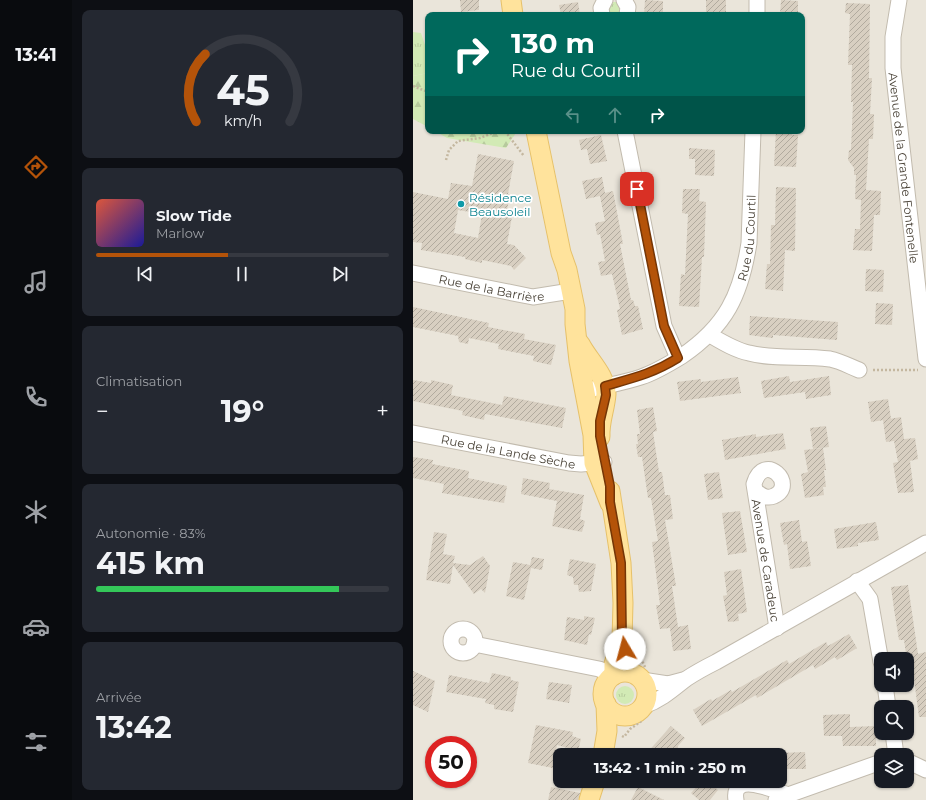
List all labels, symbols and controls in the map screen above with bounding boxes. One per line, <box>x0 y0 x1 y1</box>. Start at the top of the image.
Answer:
text: 130 m <box>511 26 595 60</box>
icon: right <box>445 28 497 80</box>
text: 13:41 <box>15 44 57 66</box>
text: Rue du Courtil <box>511 60 641 82</box>
text: 45 <box>216 65 269 115</box>
street label: Avenue de la Grande Fontenelle <box>886 72 923 264</box>
icon: left <box>562 104 584 126</box>
icon: ahead <box>604 104 626 126</box>
icon: right <box>646 104 668 126</box>
text: km/h <box>223 112 262 130</box>
icon: directions <box>22 153 50 181</box>
pin <box>620 172 654 206</box>
icon: arrive <box>626 178 648 200</box>
place label: Résidence Beausoleil <box>469 190 531 219</box>
street label: Rue du Courtil <box>734 194 758 283</box>
marker: Résidence Beausoleil <box>456 199 466 209</box>
text: Slow Tide <box>156 206 232 225</box>
text: Marlow <box>156 225 204 241</box>
icon: previous <box>134 263 156 285</box>
icon: pause <box>231 263 253 285</box>
icon: next <box>329 263 351 285</box>
icon: music <box>22 268 50 296</box>
street label: Rue de la Barrière <box>437 271 545 305</box>
text: Climatisation <box>96 373 182 389</box>
icon: phone <box>22 383 50 411</box>
text: 19° <box>221 393 264 430</box>
text: − <box>96 398 109 425</box>
text: + <box>376 398 389 425</box>
street label: Rue de la Lande Sèche <box>440 431 576 471</box>
icon: climate <box>22 498 50 526</box>
street label: Avenue de Caradeuc <box>749 498 783 623</box>
text: Autonomie · 83% <box>96 525 206 541</box>
text: 415 km <box>96 545 205 582</box>
icon: car <box>22 613 50 641</box>
position arrow <box>604 628 646 670</box>
map controls <box>874 652 914 788</box>
button: sound <box>874 652 914 692</box>
text: Arrivée <box>96 689 142 705</box>
button: search <box>874 700 914 740</box>
text: 13:42 <box>96 709 172 746</box>
icon: filters <box>22 728 50 756</box>
speed limit sign: 50 <box>425 736 477 788</box>
button: layers <box>874 748 914 788</box>
text: 13:42 · 1 min · 250 m <box>594 758 746 777</box>

